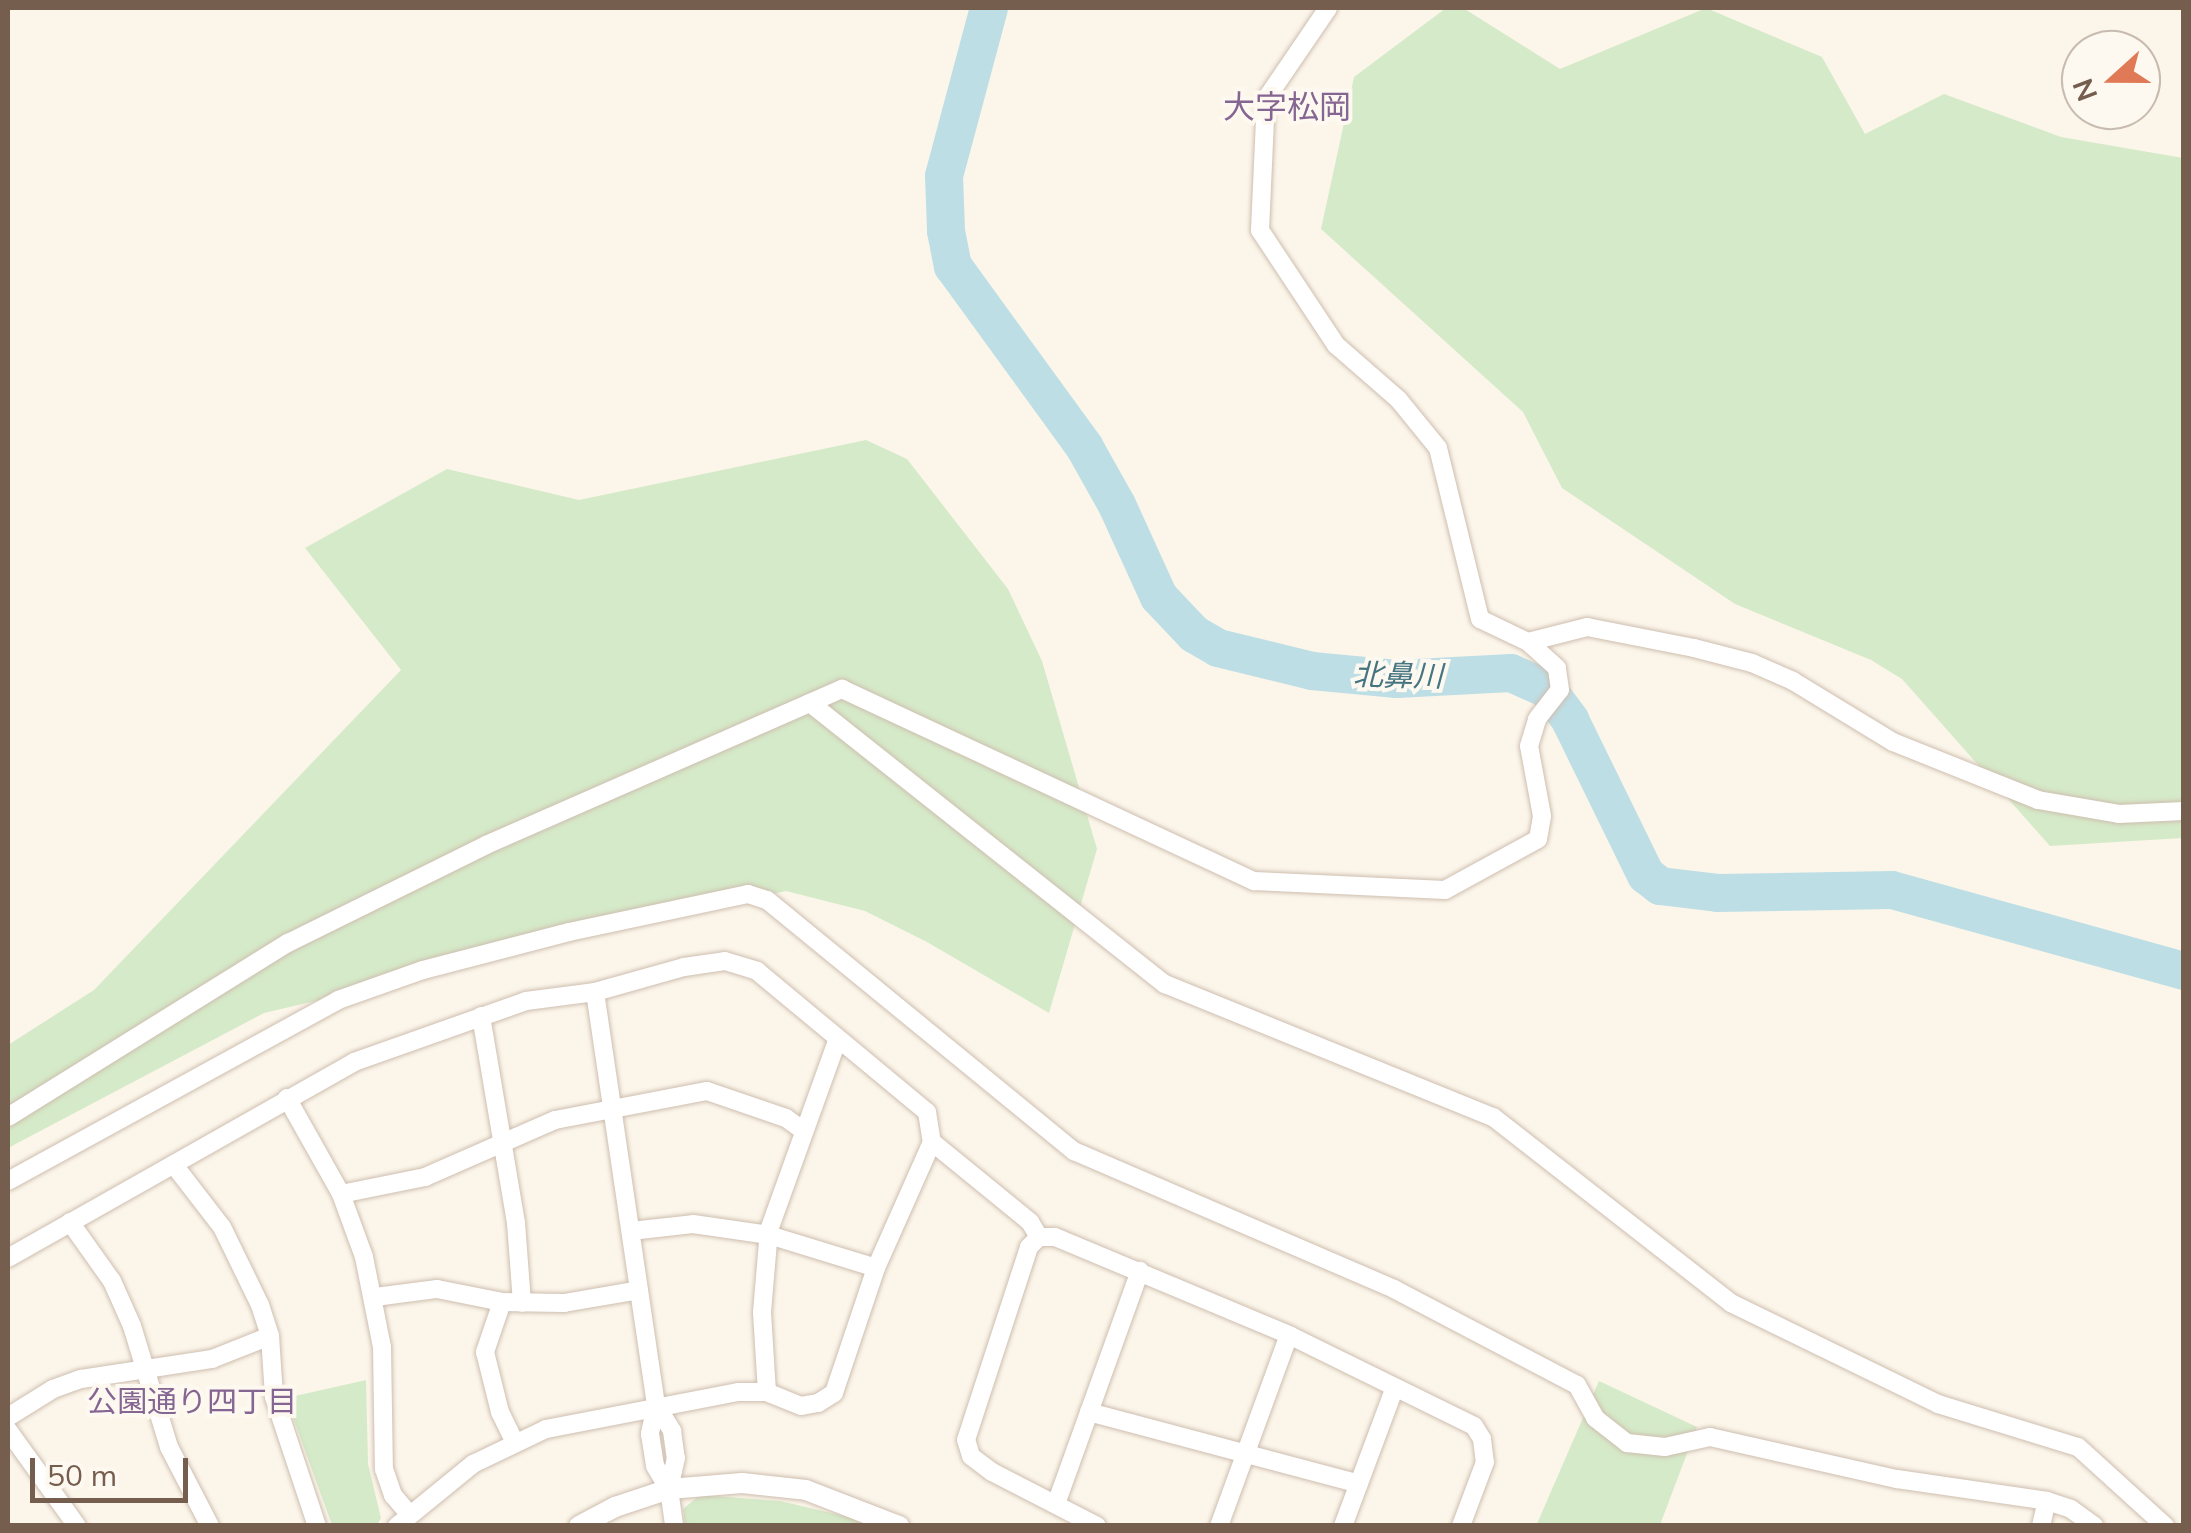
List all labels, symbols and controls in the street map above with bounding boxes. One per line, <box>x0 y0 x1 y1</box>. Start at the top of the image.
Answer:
north arrow <box>2061 30 2161 130</box>
text: N <box>2064 74 2105 106</box>
district label: 大字松岡 <box>1223 87 1351 125</box>
water label: 北鼻川 <box>1353 656 1443 694</box>
district label: 公園通り四丁目 <box>87 1383 297 1419</box>
scale bar <box>35 1438 192 1500</box>
text: 50 m <box>47 1456 117 1494</box>

